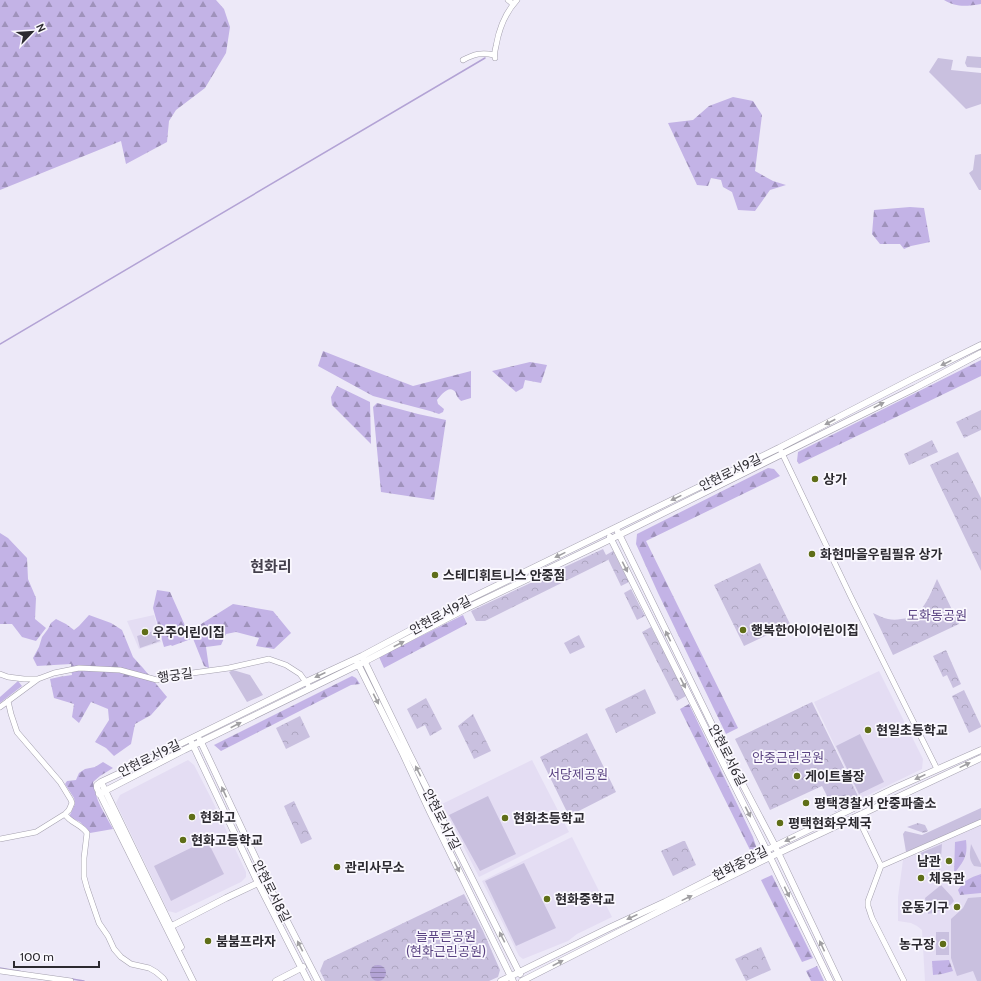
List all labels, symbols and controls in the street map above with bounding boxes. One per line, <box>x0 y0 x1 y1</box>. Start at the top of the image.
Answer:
north arrow <box>12 12 52 52</box>
text: N <box>33 21 49 34</box>
one-way arrow <box>940 360 952 366</box>
one-way arrow <box>873 402 885 409</box>
one-way arrow <box>824 418 836 425</box>
street label: 안현로서9길 <box>696 450 764 494</box>
place label: 상가 <box>823 471 847 487</box>
marker: 상가 <box>810 474 820 484</box>
one-way arrow <box>671 495 682 501</box>
place label: 화현마을우림필유 상가 <box>820 546 943 562</box>
marker: 화현마을우림필유 상가 <box>807 549 817 559</box>
one-way arrow <box>554 552 565 559</box>
district label: 현화리 <box>250 558 292 576</box>
one-way arrow <box>622 561 628 573</box>
place label: 스테디휘트니스 안중점 <box>443 567 566 583</box>
marker: 스테디휘트니스 안중점 <box>430 570 440 580</box>
street label: 안현로서9길 <box>407 592 473 638</box>
park label: 도화동공원 <box>907 607 967 623</box>
place label: 행복한아이어린이집 <box>751 622 859 638</box>
place label: 우주어린이집 <box>153 624 225 640</box>
marker: 행복한아이어린이집 <box>738 625 748 635</box>
marker: 우주어린이집 <box>140 627 150 637</box>
one-way arrow <box>665 631 672 642</box>
one-way arrow <box>393 641 405 647</box>
street label: 행궁길 <box>156 665 194 685</box>
one-way arrow <box>315 672 326 678</box>
one-way arrow <box>680 678 686 689</box>
one-way arrow <box>373 694 379 705</box>
street label: 안현로서6길 <box>706 721 750 789</box>
one-way arrow <box>230 722 242 728</box>
place label: 현일초등학교 <box>876 722 948 738</box>
marker: 현일초등학교 <box>863 725 873 735</box>
street label: 안현로서9길 <box>115 736 183 780</box>
park label: 안중근린공원 <box>752 749 824 765</box>
one-way arrow <box>960 762 971 768</box>
one-way arrow <box>415 765 421 777</box>
park label: 서당제공원 <box>548 766 608 782</box>
place label: 게이트볼장 <box>805 768 865 784</box>
marker: 게이트볼장 <box>792 771 802 781</box>
one-way arrow <box>914 774 925 780</box>
one-way arrow <box>221 786 227 798</box>
street label: 안현로서7길 <box>420 786 464 852</box>
place label: 평택경찰서 안중파출소 <box>814 795 937 811</box>
marker: 평택경찰서 안중파출소 <box>801 798 811 808</box>
one-way arrow <box>745 806 751 818</box>
place label: 현화고 <box>200 809 236 825</box>
place label: 현화초등학교 <box>513 810 585 826</box>
marker: 현화고 <box>187 812 197 822</box>
marker: 현화초등학교 <box>500 813 510 823</box>
place label: 평택현화우체국 <box>788 815 872 831</box>
marker: 평택현화우체국 <box>775 818 785 828</box>
place label: 현화고등학교 <box>191 832 263 848</box>
marker: 현화고등학교 <box>178 835 188 845</box>
one-way arrow <box>784 836 795 842</box>
street label: 현화중앙길 <box>710 842 770 884</box>
place label: 남관 <box>917 853 941 869</box>
marker: 남관 <box>944 856 954 866</box>
street label: 안현로서8길 <box>250 857 294 925</box>
place label: 관리사무소 <box>345 859 405 875</box>
one-way arrow <box>454 861 460 873</box>
marker: 관리사무소 <box>332 862 342 872</box>
place label: 체육관 <box>929 870 965 886</box>
marker: 체육관 <box>916 873 926 883</box>
one-way arrow <box>784 887 790 898</box>
place label: 현화중학교 <box>555 891 615 907</box>
marker: 현화중학교 <box>542 894 552 904</box>
one-way arrow <box>681 895 692 901</box>
place label: 운동기구 <box>901 899 949 915</box>
marker: 운동기구 <box>952 902 962 912</box>
one-way arrow <box>626 914 637 920</box>
park label: 늘푸른공원 (현화근린공원) <box>406 928 486 959</box>
one-way arrow <box>499 931 505 943</box>
place label: 붐붐프라자 <box>216 933 276 949</box>
marker: 붐붐프라자 <box>203 936 213 946</box>
place label: 농구장 <box>899 936 935 952</box>
marker: 농구장 <box>938 939 948 949</box>
one-way arrow <box>297 940 303 952</box>
one-way arrow <box>819 940 825 952</box>
scale bar <box>14 943 99 969</box>
text: 100 m <box>20 949 54 964</box>
one-way arrow <box>552 960 564 966</box>

